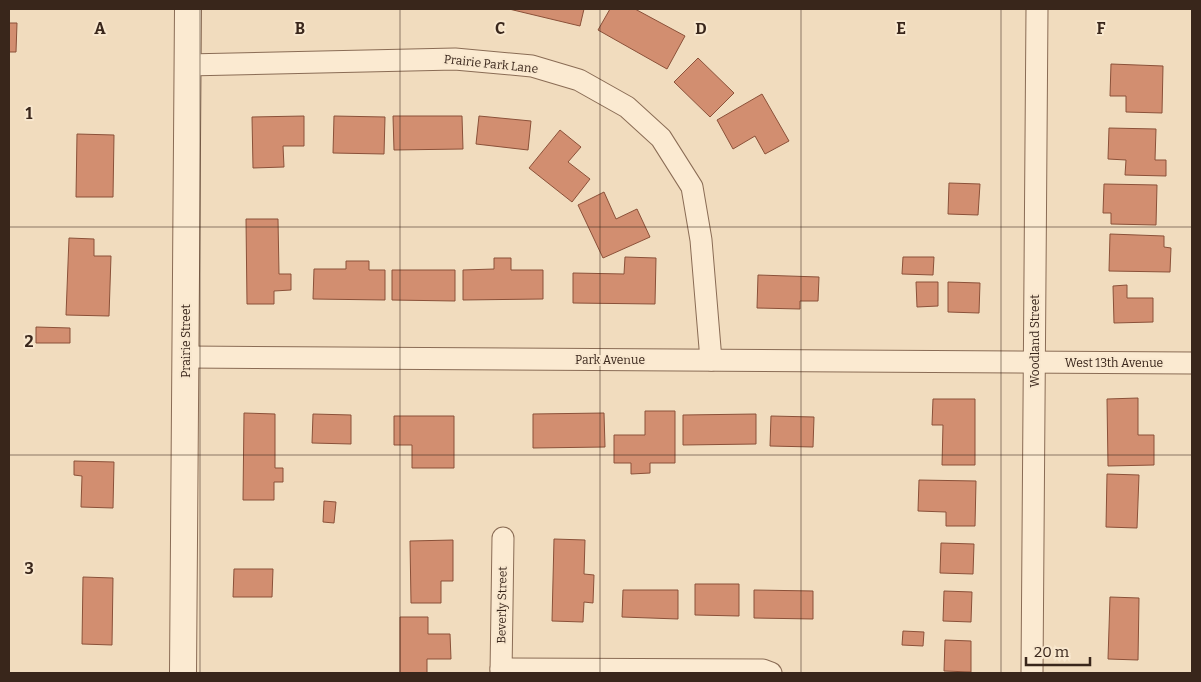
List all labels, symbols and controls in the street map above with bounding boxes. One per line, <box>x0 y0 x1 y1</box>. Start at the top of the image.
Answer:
text: A <box>94 19 106 38</box>
text: B <box>295 19 305 38</box>
text: C <box>495 19 505 38</box>
text: D <box>695 19 707 38</box>
text: E <box>896 19 906 38</box>
text: F <box>1097 19 1106 38</box>
street label: Prairie Park Lane <box>443 52 539 76</box>
text: 1 <box>26 104 33 123</box>
street label: Woodland Street <box>1028 294 1042 388</box>
street label: Prairie Street <box>179 304 193 378</box>
text: 2 <box>24 332 34 351</box>
street label: Park Avenue <box>575 353 645 367</box>
street label: West 13th Avenue <box>1065 356 1163 370</box>
text: 3 <box>24 559 34 578</box>
street label: Beverly Street <box>494 565 510 644</box>
scale bar <box>1026 634 1090 666</box>
text: 20 m <box>1034 643 1070 661</box>

